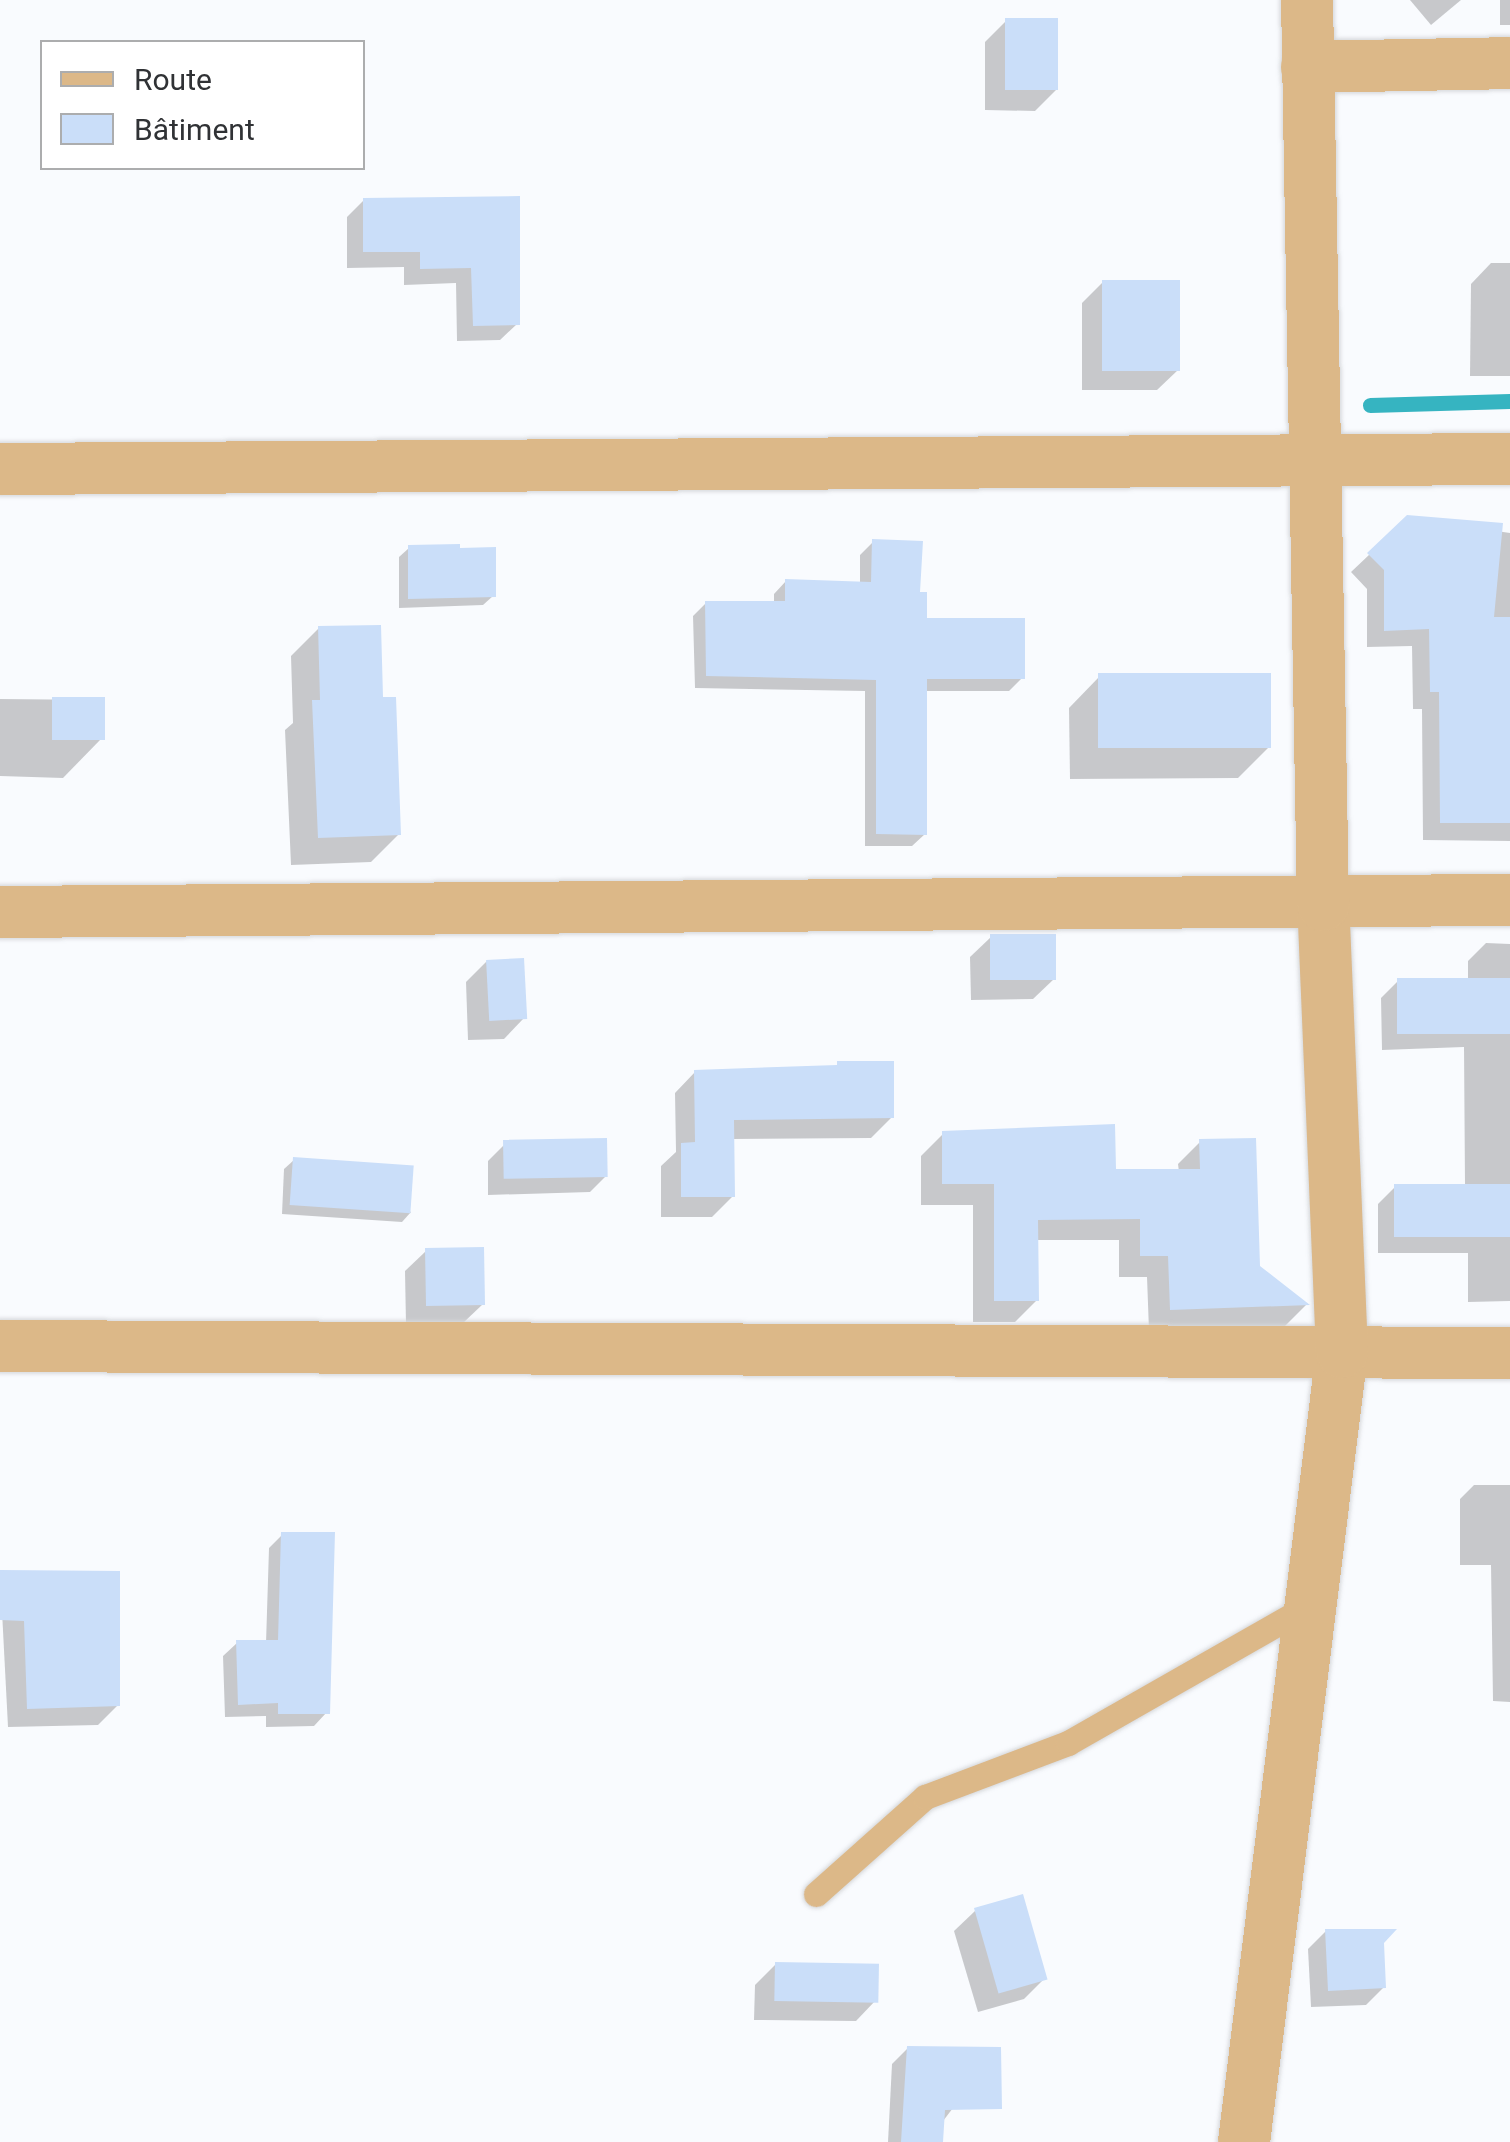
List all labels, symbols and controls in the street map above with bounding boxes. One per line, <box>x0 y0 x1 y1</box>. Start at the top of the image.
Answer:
legend <box>40 40 365 170</box>
text: Route <box>134 62 212 97</box>
text: Bâtiment <box>134 112 255 147</box>

